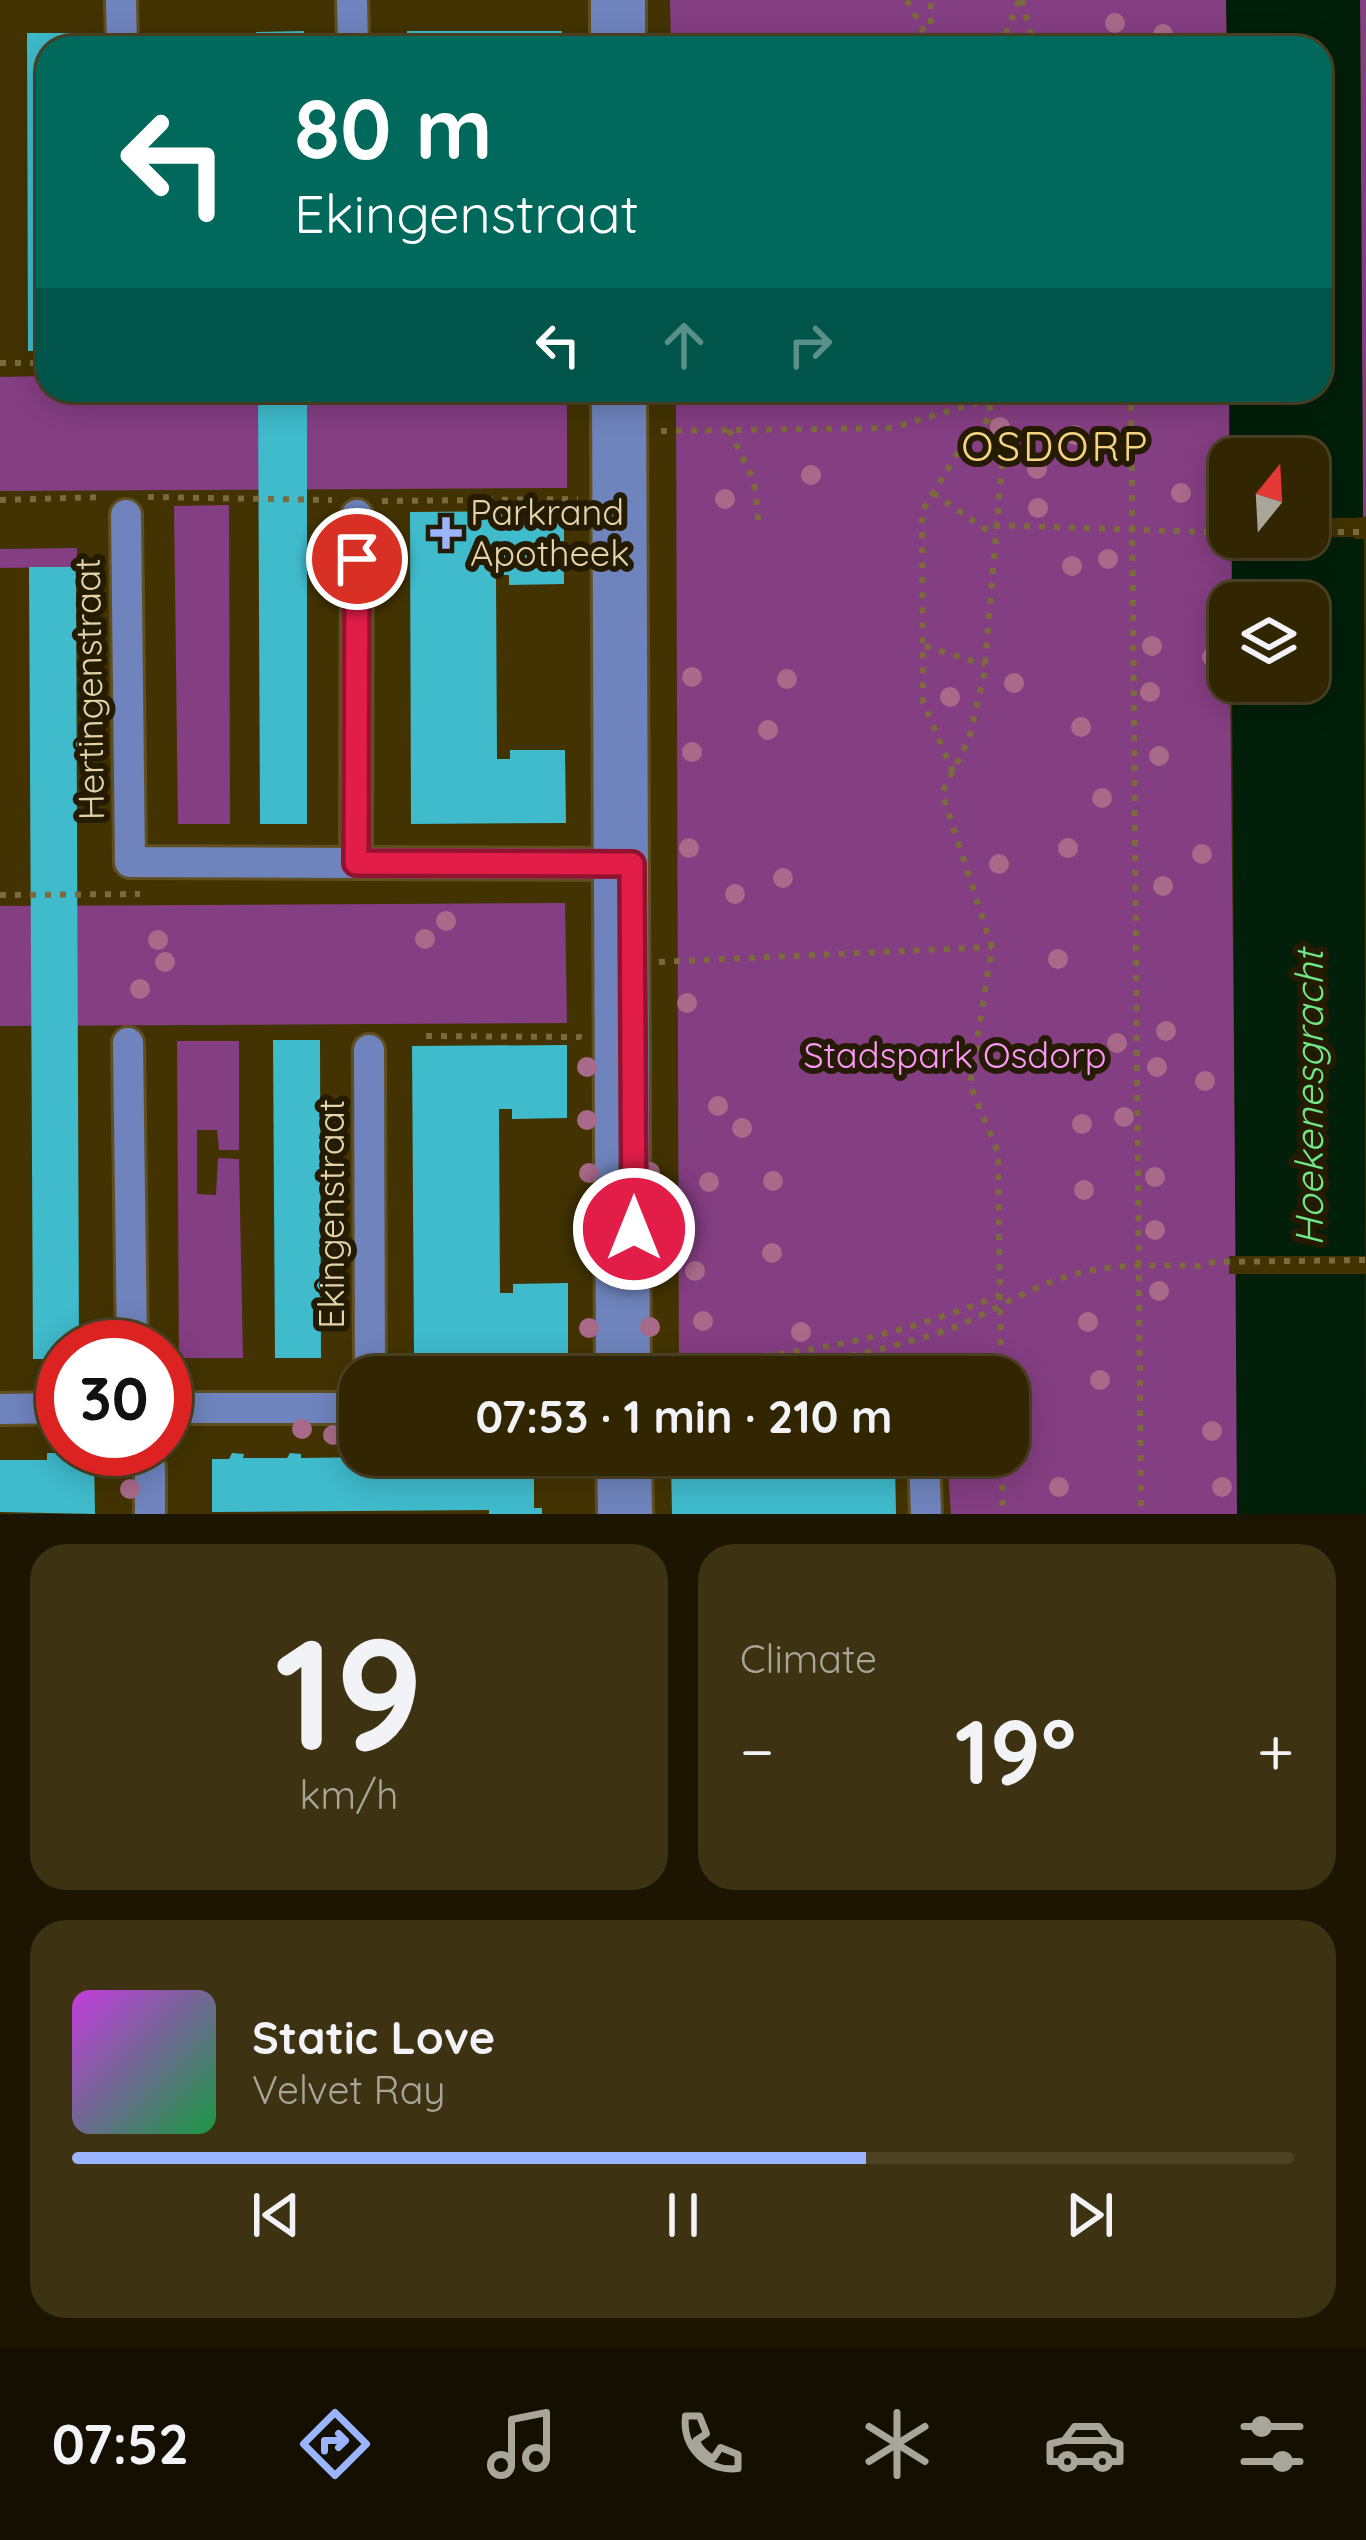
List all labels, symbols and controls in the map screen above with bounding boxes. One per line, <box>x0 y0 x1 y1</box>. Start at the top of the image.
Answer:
text: 80 m <box>294 75 493 180</box>
icon: left <box>96 84 252 240</box>
text: Ekingenstraat <box>294 179 639 247</box>
icon: left <box>525 312 591 378</box>
icon: ahead <box>651 312 717 378</box>
icon: right <box>777 312 843 378</box>
district label: OSDORP <box>961 419 1151 472</box>
north arrow <box>1209 438 1329 558</box>
map controls <box>1209 438 1329 702</box>
place label: Parkrand Apotheek <box>470 489 629 575</box>
pin <box>306 508 408 610</box>
marker: Parkrand Apotheek <box>433 520 459 546</box>
icon: arrive <box>324 526 390 592</box>
street label: Hertingenstraat <box>64 557 113 821</box>
button: layers <box>1209 582 1329 702</box>
water label: Hoekenesgracht <box>1284 946 1333 1246</box>
park label: Stadspark Osdorp <box>803 1032 1107 1077</box>
street label: Ekingenstraat <box>308 1099 353 1329</box>
position arrow <box>571 1166 697 1292</box>
speed limit sign: 30 <box>36 1320 192 1476</box>
text: 07:53 · 1 min · 210 m <box>475 1388 893 1444</box>
text: 19 <box>274 1594 424 1789</box>
text: Climate <box>740 1634 877 1683</box>
text: 19° <box>955 1694 1076 1807</box>
text: − <box>740 1709 774 1792</box>
text: + <box>1257 1709 1294 1792</box>
text: km/h <box>300 1770 398 1819</box>
text: Static Love <box>252 2009 495 2065</box>
text: Velvet Ray <box>252 2065 445 2114</box>
icon: previous <box>243 2182 309 2248</box>
icon: pause <box>650 2182 716 2248</box>
icon: next <box>1057 2182 1123 2248</box>
icon: directions <box>293 2402 377 2486</box>
icon: music <box>480 2402 564 2486</box>
icon: phone <box>668 2402 752 2486</box>
icon: climate <box>855 2402 939 2486</box>
icon: car <box>1043 2402 1127 2486</box>
icon: filters <box>1230 2402 1314 2486</box>
text: 07:52 <box>52 2410 189 2478</box>

